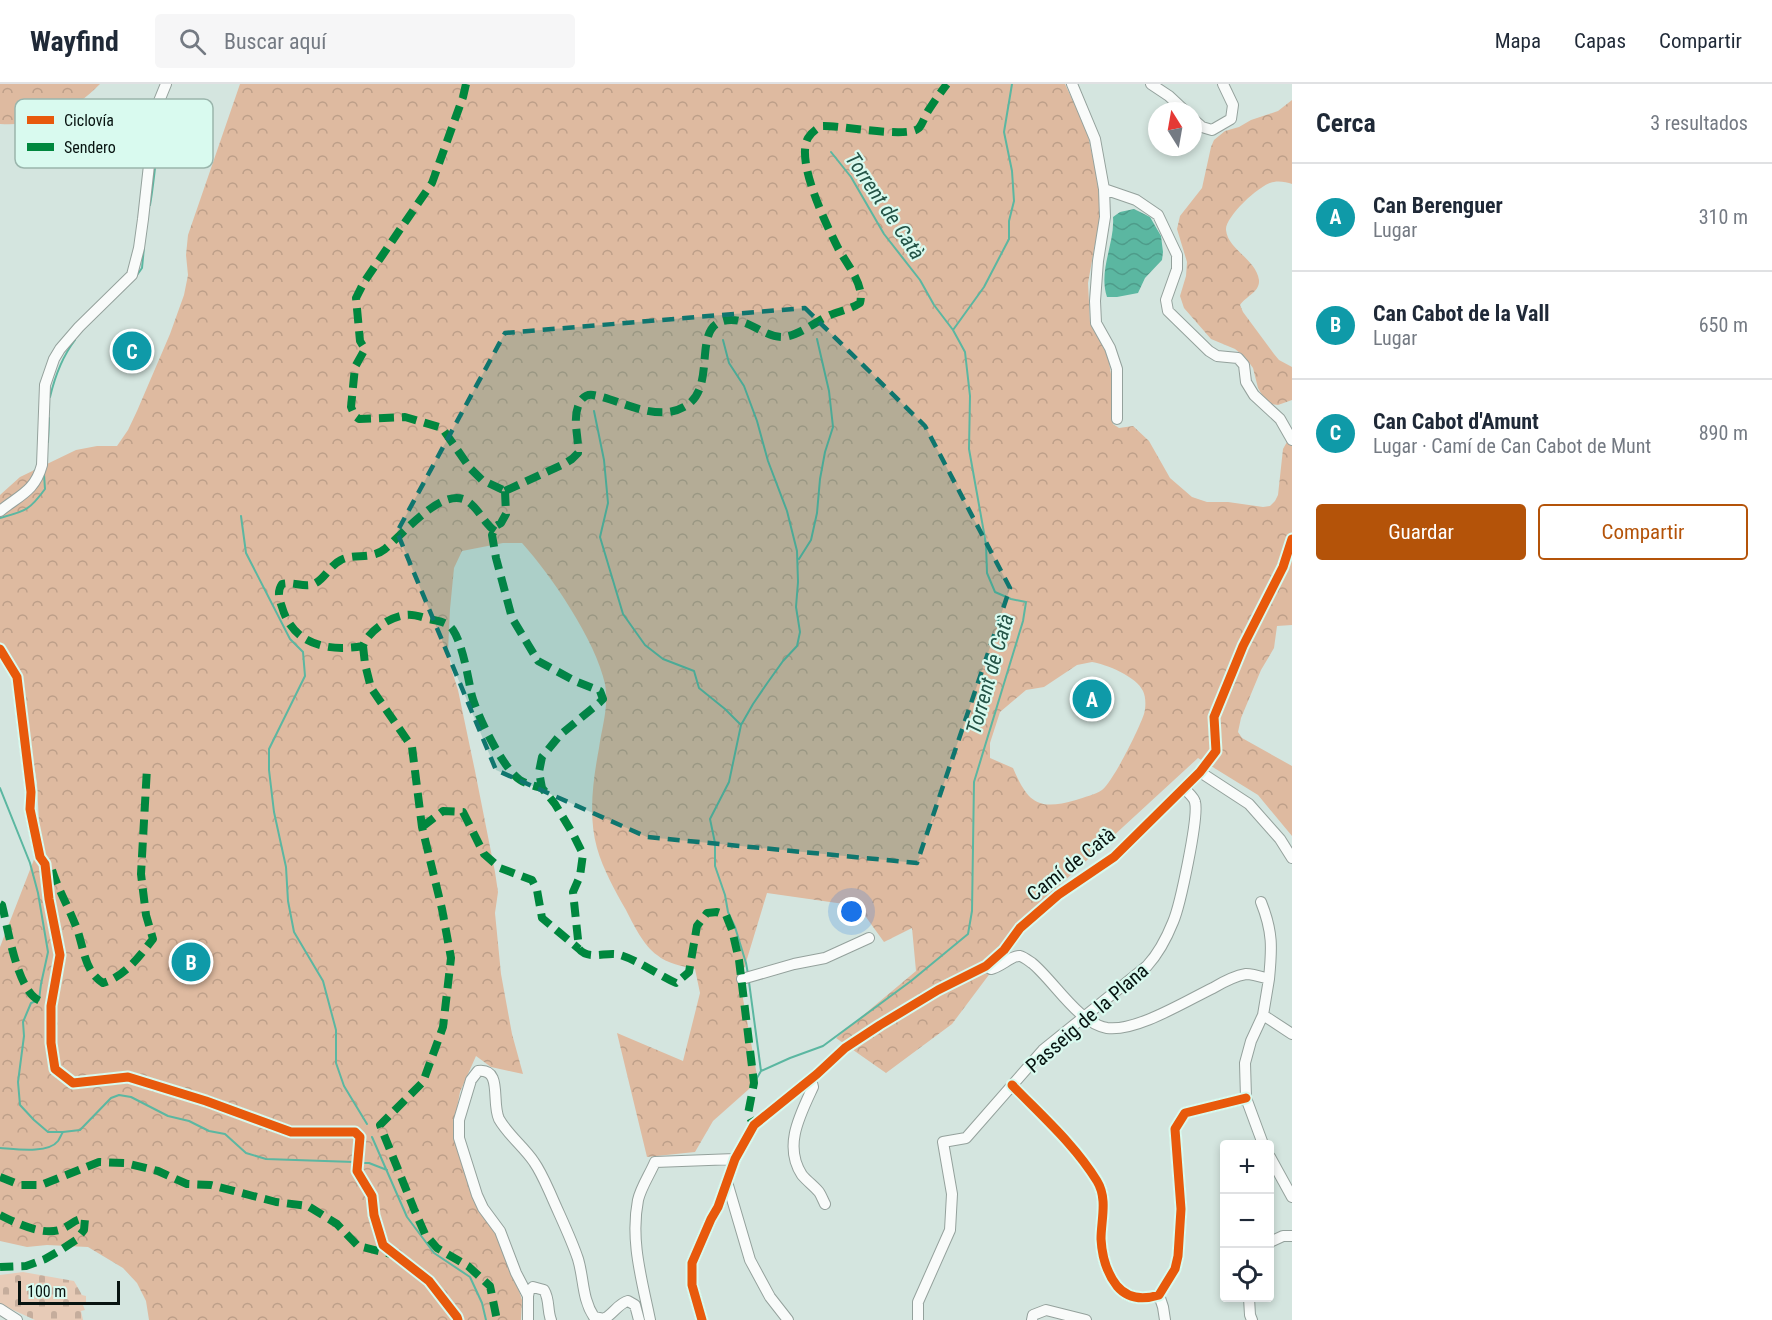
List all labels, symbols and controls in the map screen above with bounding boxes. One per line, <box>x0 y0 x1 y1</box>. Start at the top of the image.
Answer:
search box <box>155 14 575 68</box>
text: Wayfind <box>30 25 119 58</box>
icon: search <box>176 25 209 58</box>
text: Buscar aquí <box>224 29 326 54</box>
text: Mapa <box>1495 29 1541 53</box>
text: Capas <box>1574 29 1626 53</box>
text: Compartir <box>1659 29 1742 53</box>
legend <box>15 99 213 168</box>
north arrow <box>1148 102 1202 156</box>
text: Cerca <box>1316 108 1376 138</box>
text: Ciclovía <box>64 111 114 130</box>
text: 3 resultados <box>1650 111 1748 135</box>
text: Sendero <box>64 138 116 157</box>
water label: Torrent de Catà <box>840 148 930 264</box>
text: Can Berenguer <box>1373 193 1503 218</box>
text: A <box>1330 205 1341 229</box>
text: 310 m <box>1699 205 1748 229</box>
text: Lugar <box>1373 218 1417 242</box>
text: Can Cabot de la Vall <box>1373 301 1550 326</box>
text: B <box>1330 313 1341 337</box>
text: 650 m <box>1699 313 1748 337</box>
text: Lugar <box>1373 326 1417 350</box>
pin: C <box>112 328 152 374</box>
text: Can Cabot d'Amunt <box>1373 409 1539 434</box>
text: C <box>1330 421 1341 445</box>
text: 890 m <box>1699 421 1748 445</box>
text: Lugar · Camí de Can Cabot de Munt <box>1373 434 1651 458</box>
button: Guardar <box>1316 504 1526 560</box>
button: Compartir <box>1538 504 1748 560</box>
water label: Torrent de Catà <box>961 611 1019 737</box>
pin: A <box>1072 676 1112 722</box>
street label: Camí de Catà <box>1022 822 1120 906</box>
your location <box>837 897 866 926</box>
pin: B <box>172 940 210 984</box>
street label: Passeig de la Plana <box>1021 958 1153 1078</box>
map controls <box>1220 1140 1274 1302</box>
button: + <box>1220 1140 1274 1194</box>
button: − <box>1220 1194 1274 1248</box>
button: locate <box>1220 1248 1274 1302</box>
scale bar <box>18 1278 120 1306</box>
text: 100 m <box>27 1282 66 1301</box>

